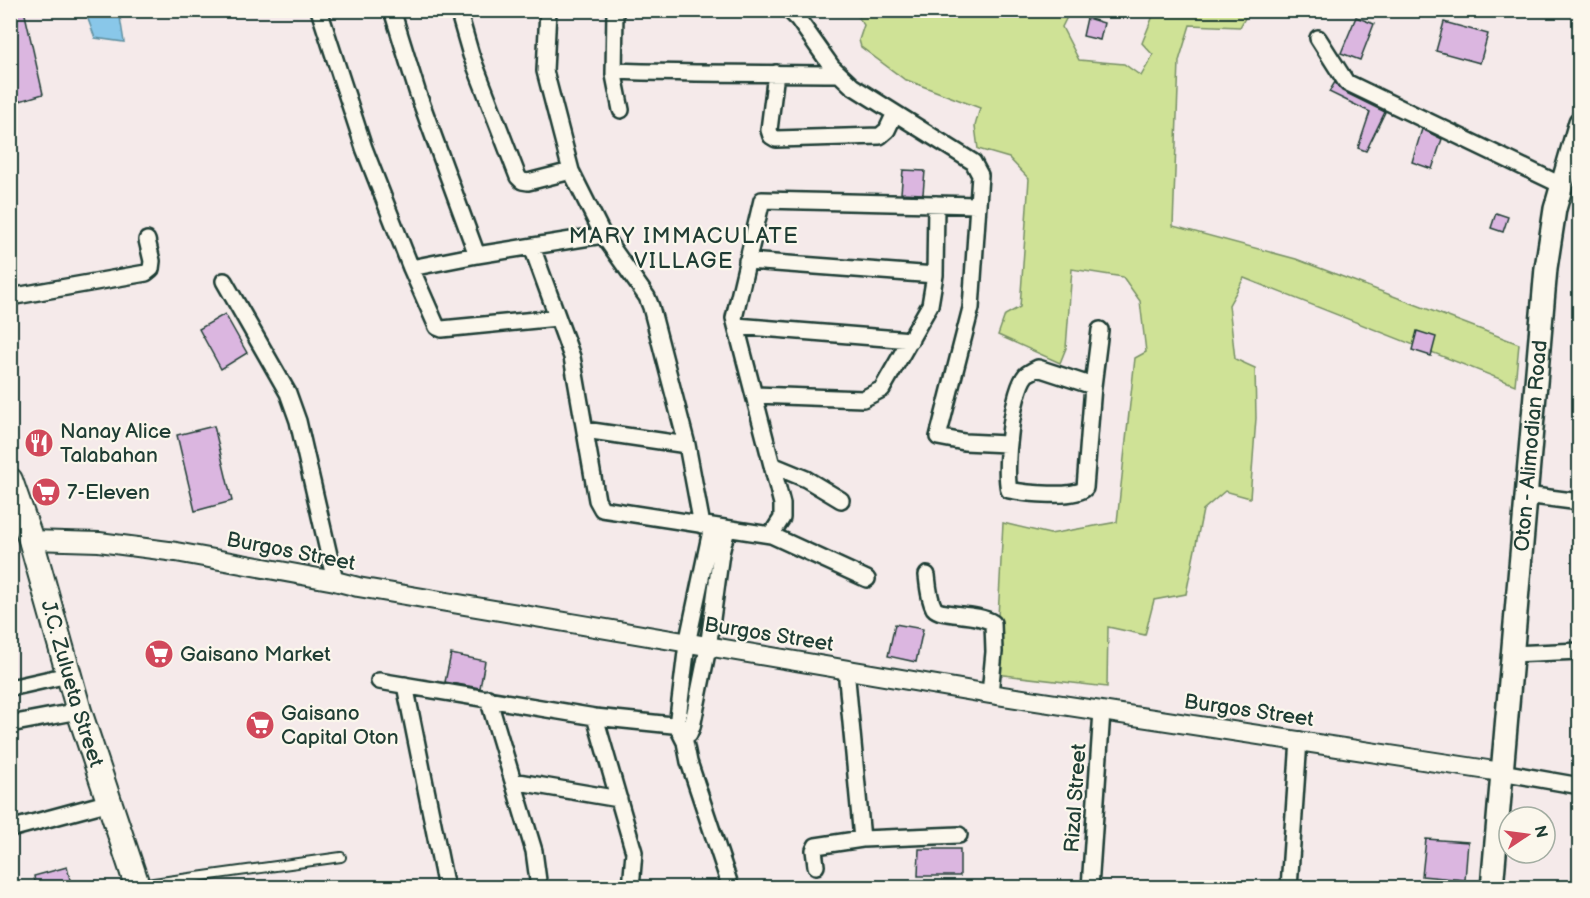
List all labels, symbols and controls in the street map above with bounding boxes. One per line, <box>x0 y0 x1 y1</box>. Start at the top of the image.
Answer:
district label: MARY IMMACULATE VILLAGE <box>569 223 799 275</box>
street label: Oton - Alimodian Road <box>1509 339 1553 552</box>
place label: Nanay Alice Talabahan <box>60 419 171 468</box>
restaurant icon: Nanay Alice Talabahan <box>23 427 55 459</box>
supermarket icon: 7-Eleven <box>30 476 62 508</box>
place label: 7-Eleven <box>67 480 150 505</box>
street label: Burgos Street <box>224 527 358 576</box>
street label: J.C. Zulueta Street <box>36 598 109 771</box>
street label: Burgos Street <box>702 612 836 657</box>
supermarket icon: Gaisano Market <box>143 638 175 670</box>
place label: Gaisano Market <box>180 642 331 667</box>
street label: Burgos Street <box>1183 689 1316 732</box>
place label: Gaisano Capital Oton <box>281 701 399 750</box>
supermarket icon: Gaisano Capital Oton <box>244 709 276 741</box>
street label: Rizal Street <box>1059 742 1092 853</box>
north arrow <box>1497 805 1557 865</box>
text: N <box>1530 824 1551 840</box>

